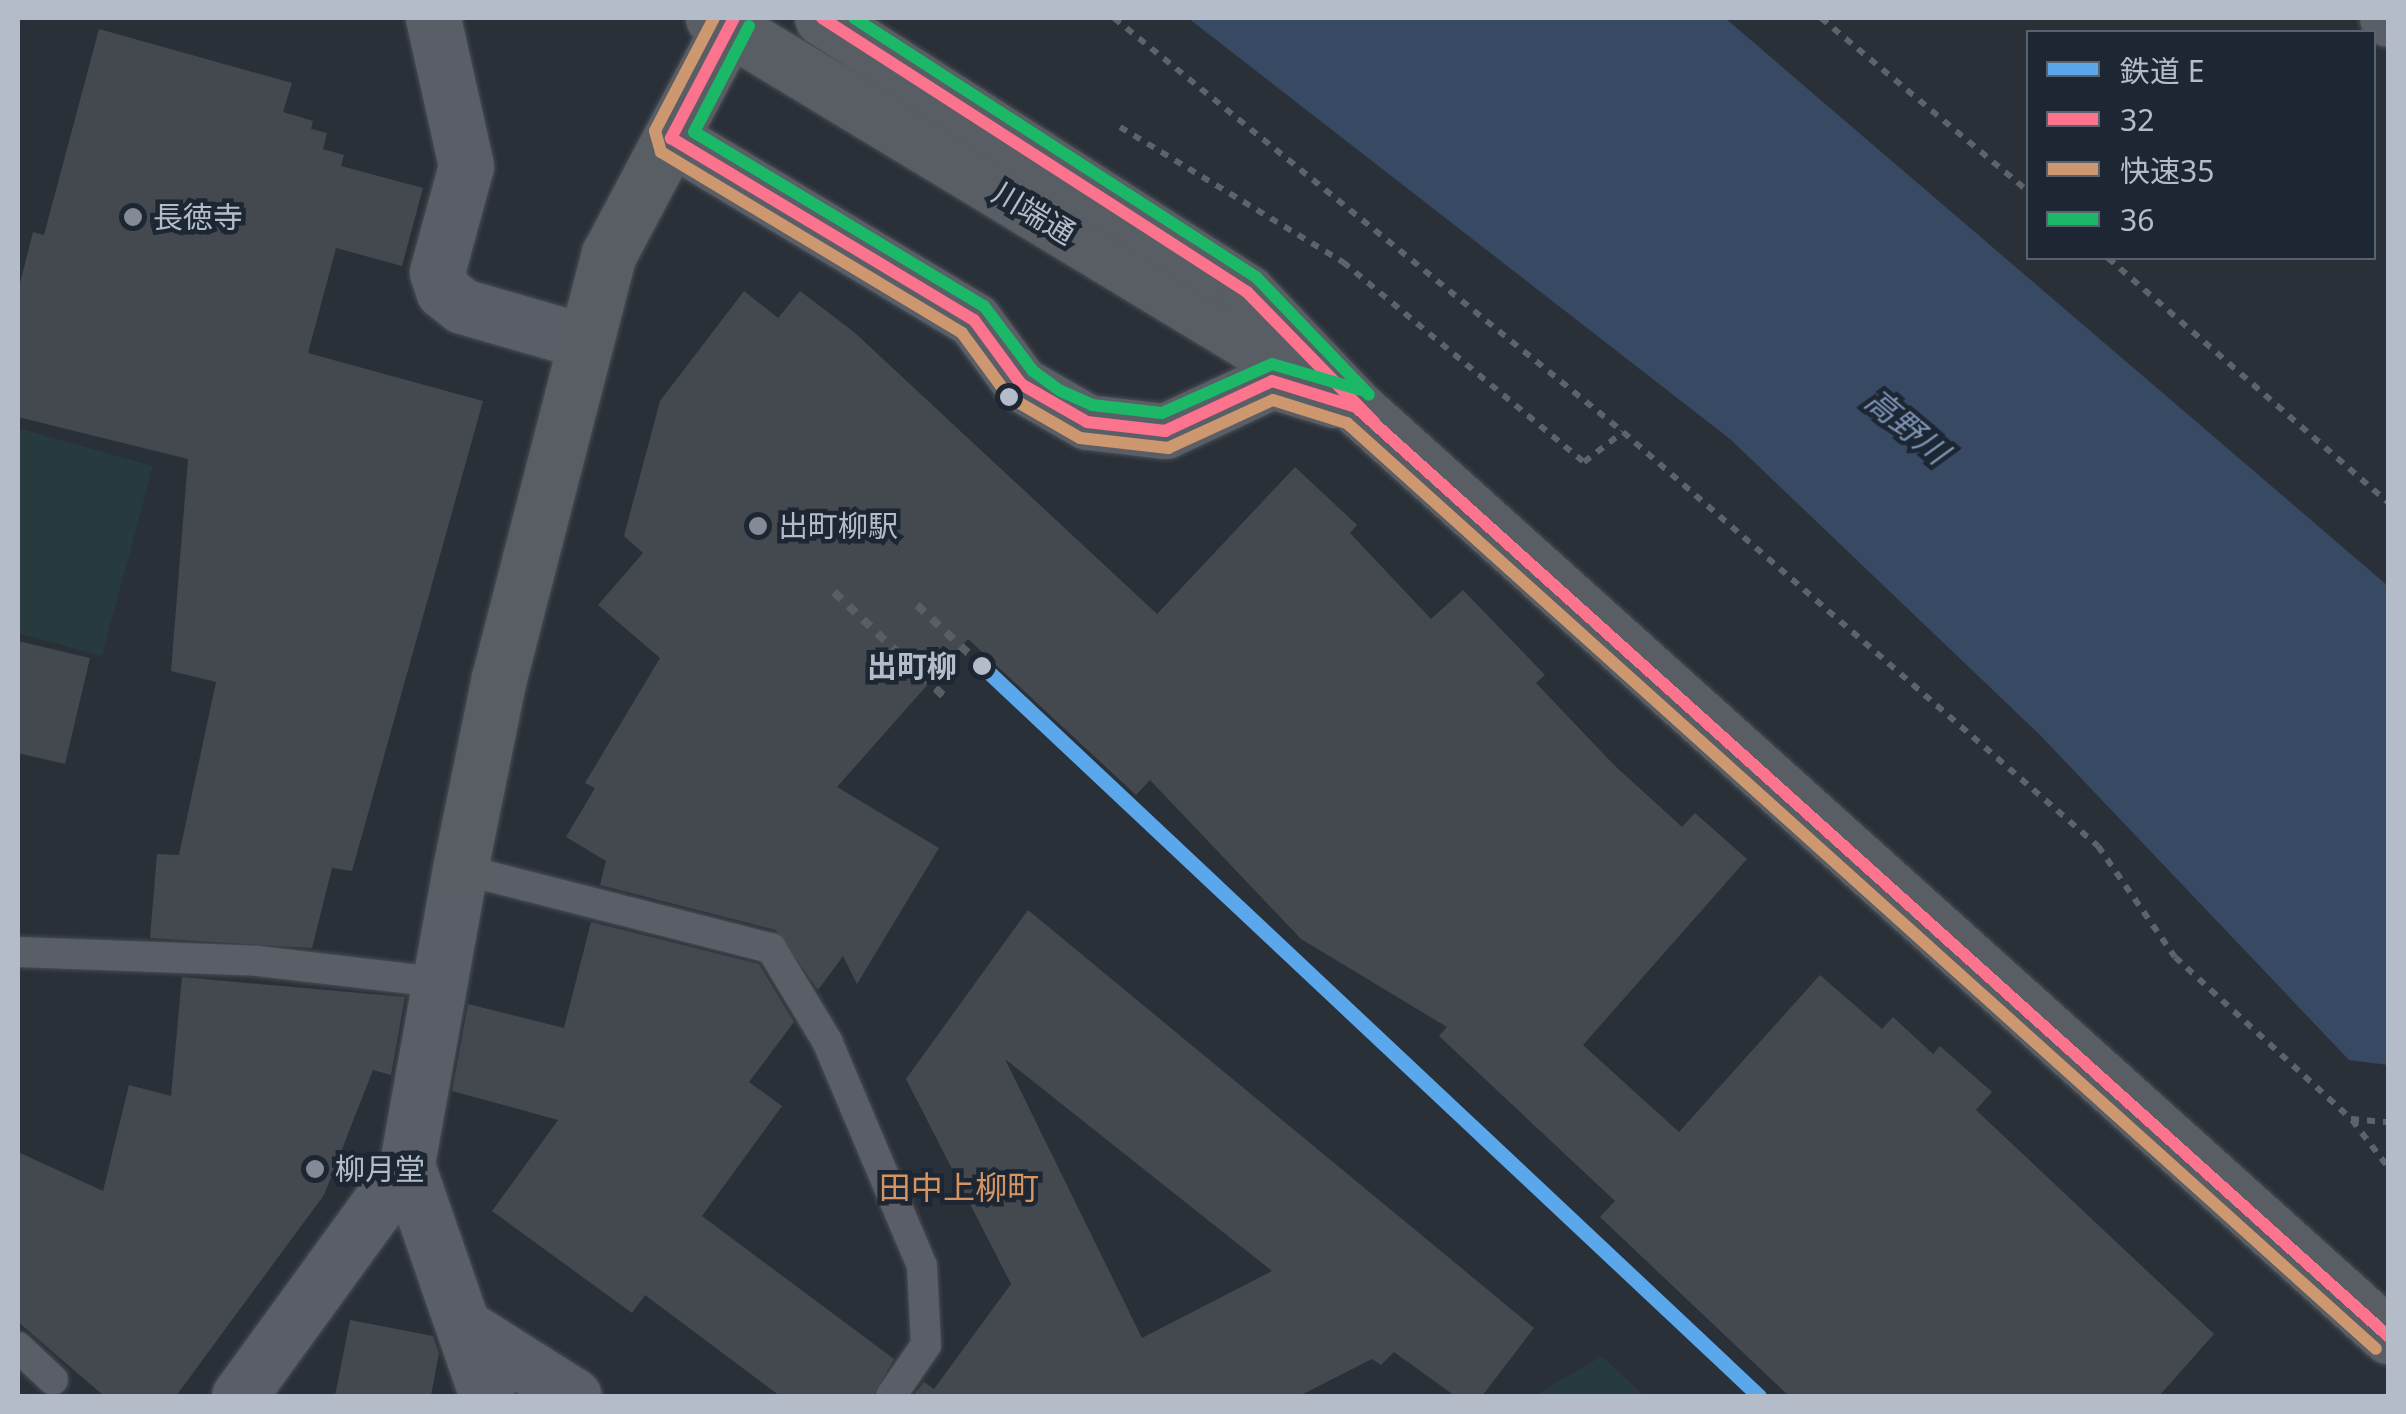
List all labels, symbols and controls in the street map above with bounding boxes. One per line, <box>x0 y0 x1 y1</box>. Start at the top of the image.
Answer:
legend <box>2026 30 2376 260</box>
text: 鉄道 E <box>2120 50 2204 91</box>
text: 32 <box>2120 99 2154 140</box>
text: 快速35 <box>2120 150 2214 191</box>
street label: 川端通 <box>986 174 1082 252</box>
place label: 長徳寺 <box>153 199 243 235</box>
text: 36 <box>2120 199 2154 240</box>
marker: 長徳寺 <box>122 206 144 228</box>
water label: 高野川 <box>1858 380 1956 472</box>
unlabelled marker <box>999 387 1019 407</box>
place label: 出町柳駅 <box>778 508 898 544</box>
marker: 出町柳駅 <box>747 515 769 537</box>
place label: 出町柳 <box>867 648 957 684</box>
marker: 出町柳 <box>966 650 998 682</box>
place label: 柳月堂 <box>335 1151 425 1187</box>
marker: 柳月堂 <box>304 1158 326 1180</box>
district label: 田中上柳町 <box>879 1168 1039 1206</box>

